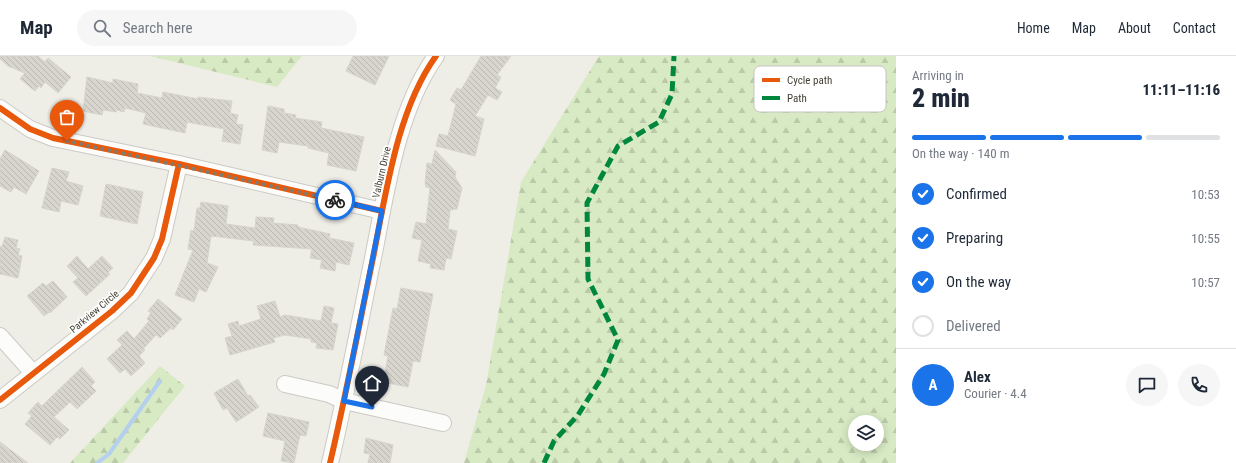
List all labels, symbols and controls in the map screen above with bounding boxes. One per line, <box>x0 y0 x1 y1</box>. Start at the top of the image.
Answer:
search box <box>77 10 357 46</box>
text: Map <box>20 16 53 39</box>
icon: search <box>91 17 113 39</box>
text: Search here <box>123 19 193 37</box>
text: Home <box>1017 20 1050 36</box>
text: Map <box>1072 20 1096 36</box>
text: About <box>1118 20 1151 36</box>
text: Contact <box>1173 20 1216 36</box>
legend <box>754 66 886 112</box>
text: Arriving in <box>912 68 964 83</box>
text: Cycle path <box>787 74 832 87</box>
text: 11:11–11:16 <box>1142 81 1220 99</box>
text: 2 min <box>912 83 970 113</box>
text: Path <box>787 92 807 105</box>
pin <box>50 100 84 141</box>
icon: bag <box>56 106 78 128</box>
street label: Valburn Drive <box>370 145 393 199</box>
text: On the way · 140 m <box>912 146 1009 161</box>
courier <box>315 180 355 220</box>
icon: check <box>912 183 934 205</box>
text: Confirmed <box>946 185 1007 203</box>
text: 10:53 <box>1191 187 1220 202</box>
icon: bike <box>324 189 346 211</box>
icon: check <box>912 227 934 249</box>
text: Preparing <box>946 229 1003 247</box>
text: 10:55 <box>1191 231 1220 246</box>
icon: check <box>912 271 934 293</box>
text: On the way <box>946 273 1011 291</box>
text: 10:57 <box>1191 275 1220 290</box>
street label: Parkview Circle <box>68 288 121 335</box>
text: Delivered <box>946 317 1001 335</box>
button: chat <box>1126 364 1168 406</box>
button: phone <box>1178 364 1220 406</box>
pin <box>355 366 389 407</box>
text: Alex <box>964 368 991 386</box>
icon: home <box>361 372 383 394</box>
text: A <box>929 376 937 394</box>
text: Courier · 4.4 <box>964 386 1027 401</box>
map controls <box>848 415 884 451</box>
button: layers <box>848 415 884 451</box>

